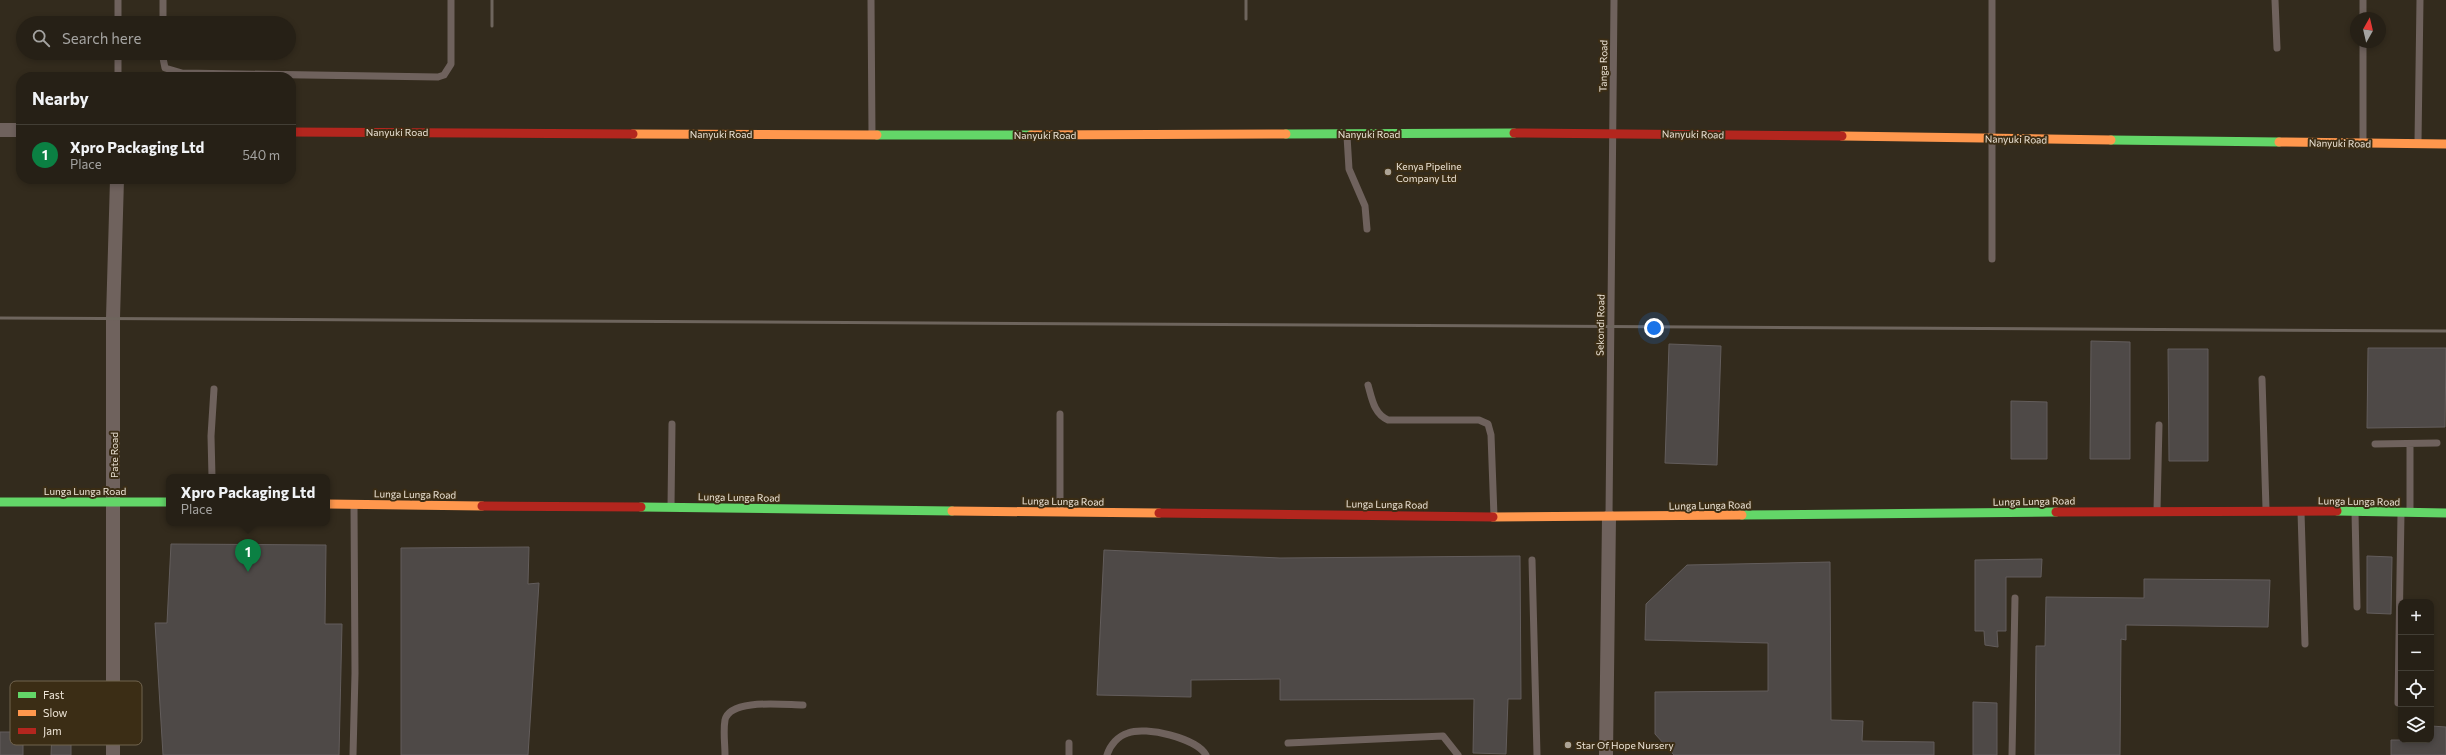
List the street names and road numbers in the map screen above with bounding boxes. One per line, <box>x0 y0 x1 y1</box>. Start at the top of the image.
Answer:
street label: Tanga Road <box>1597 40 1609 92</box>
street label: Nanyuki Road <box>366 126 428 138</box>
street label: Nanyuki Road <box>1662 127 1725 141</box>
street label: Nanyuki Road <box>690 128 752 140</box>
street label: Nanyuki Road <box>1338 128 1400 140</box>
street label: Nanyuki Road <box>1014 129 1076 141</box>
street label: Nanyuki Road <box>1985 132 2048 146</box>
street label: Nanyuki Road <box>2309 136 2372 150</box>
street label: Sekondi Road <box>1593 294 1607 356</box>
street label: Pate Road <box>108 432 120 478</box>
street label: Lunga Lunga Road <box>44 485 126 497</box>
street label: Lunga Lunga Road <box>374 487 457 501</box>
street label: Lunga Lunga Road <box>698 490 781 504</box>
street label: Lunga Lunga Road <box>1022 494 1105 508</box>
street label: Lunga Lunga Road <box>1993 494 2076 508</box>
street label: Lunga Lunga Road <box>2318 494 2401 508</box>
street label: Lunga Lunga Road <box>1346 497 1429 511</box>
street label: Lunga Lunga Road <box>1669 498 1752 512</box>

